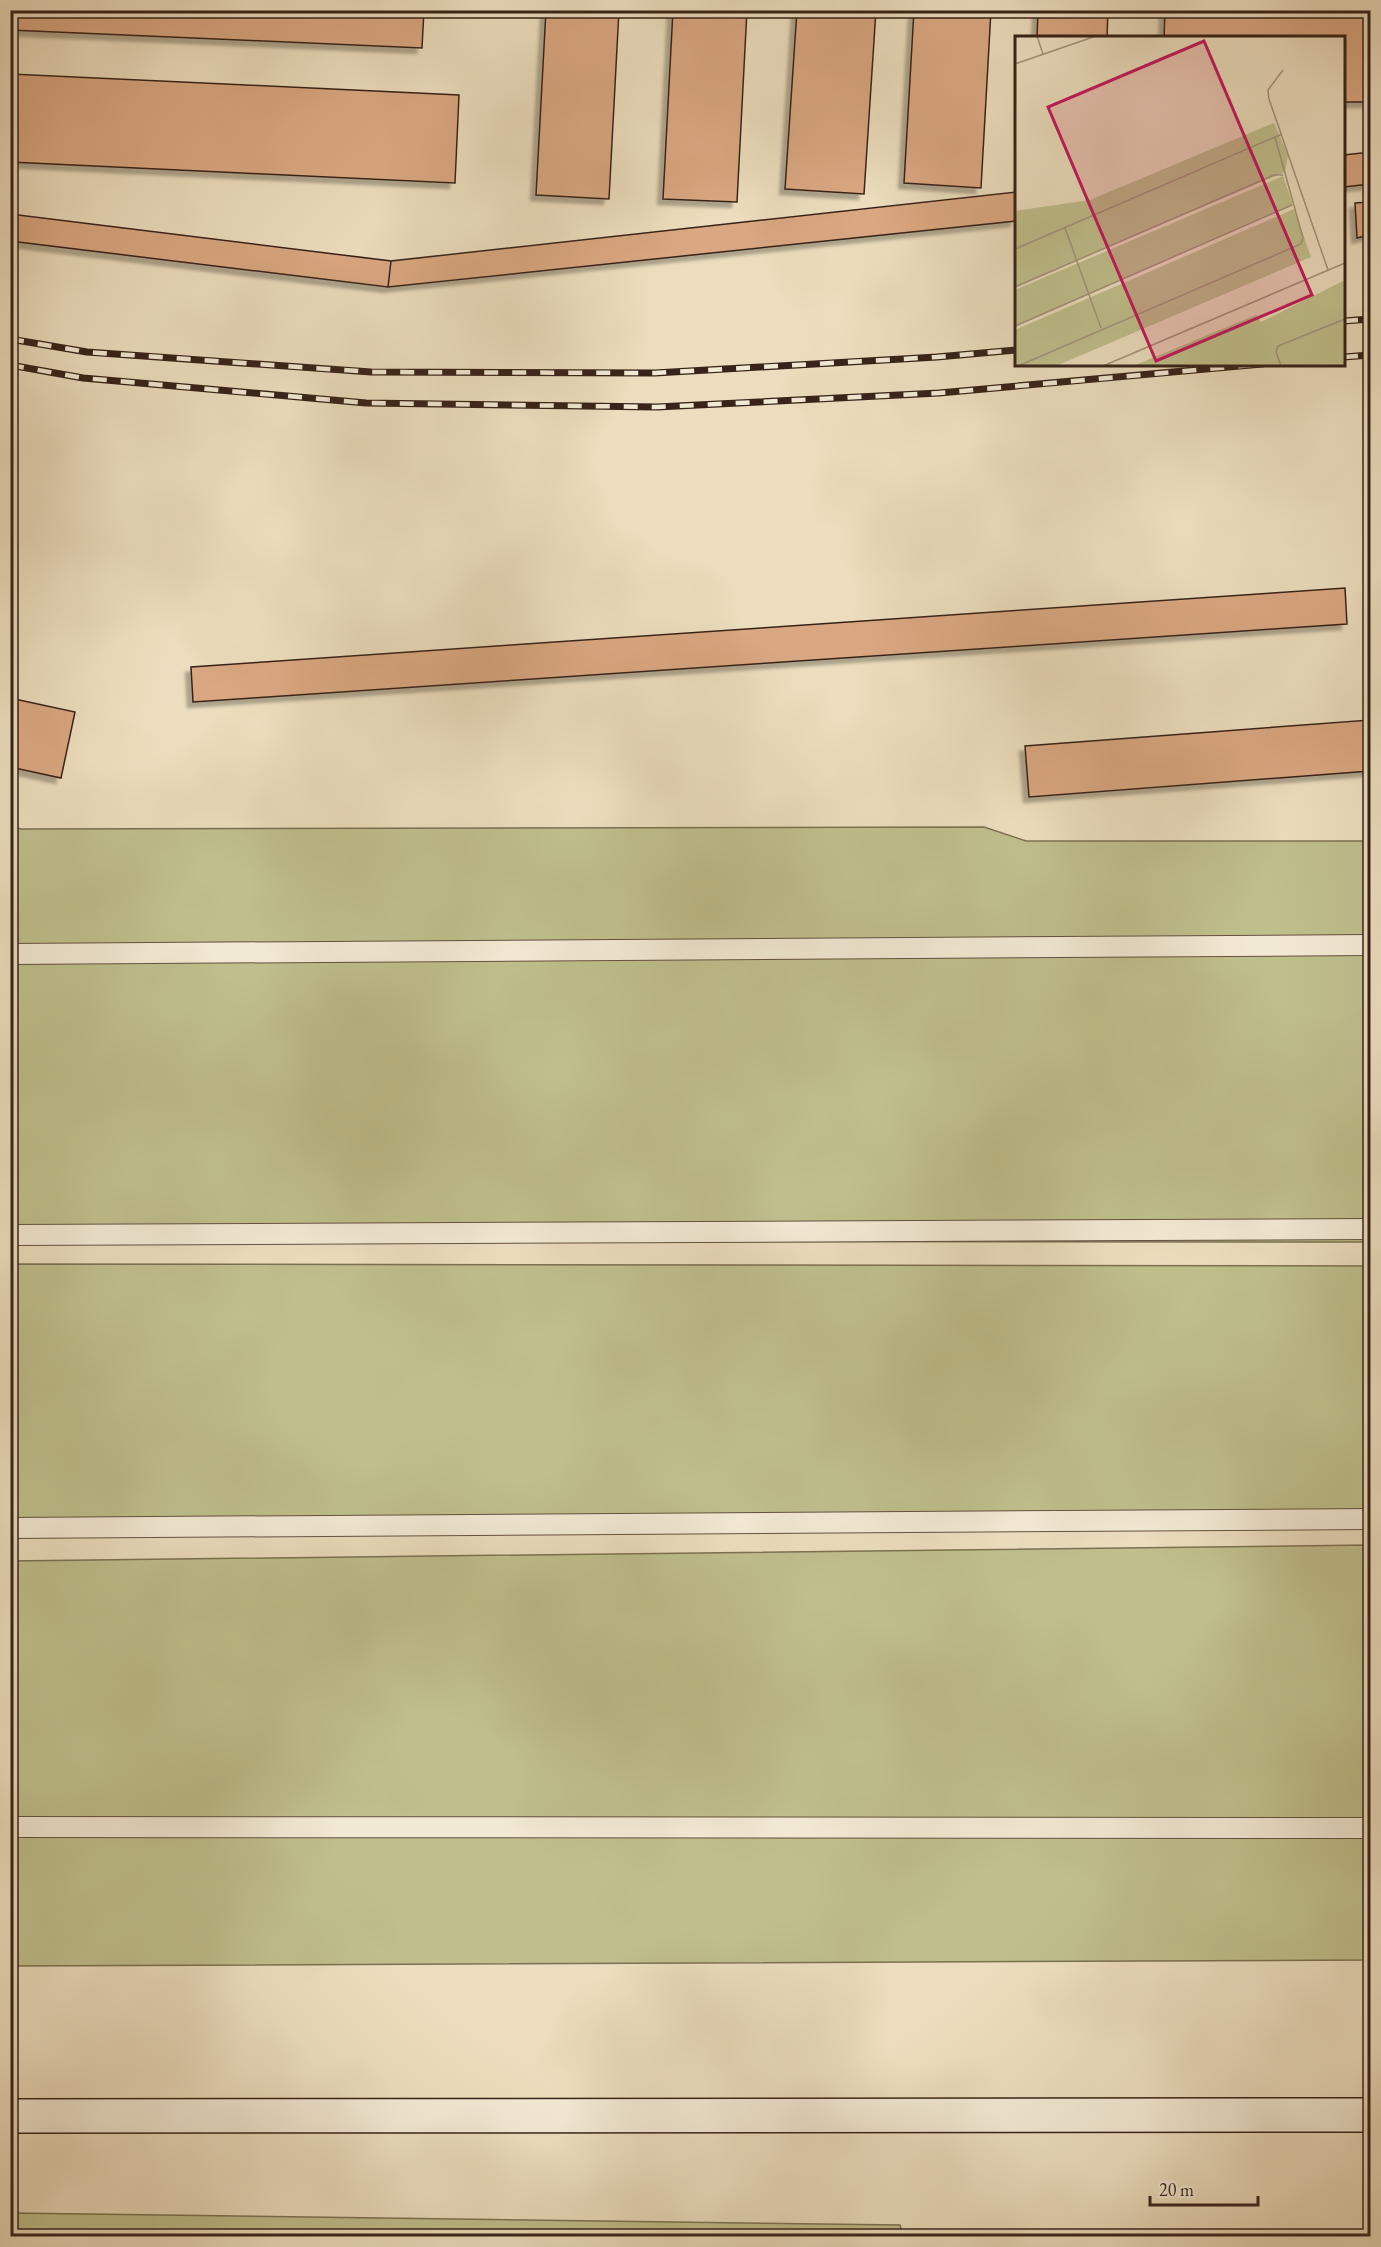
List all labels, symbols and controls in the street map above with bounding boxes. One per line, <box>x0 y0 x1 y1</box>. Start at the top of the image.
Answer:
inset map <box>1015 36 1345 366</box>
scale bar <box>1150 2169 1258 2207</box>
text: 20 m <box>1159 2178 1194 2201</box>

